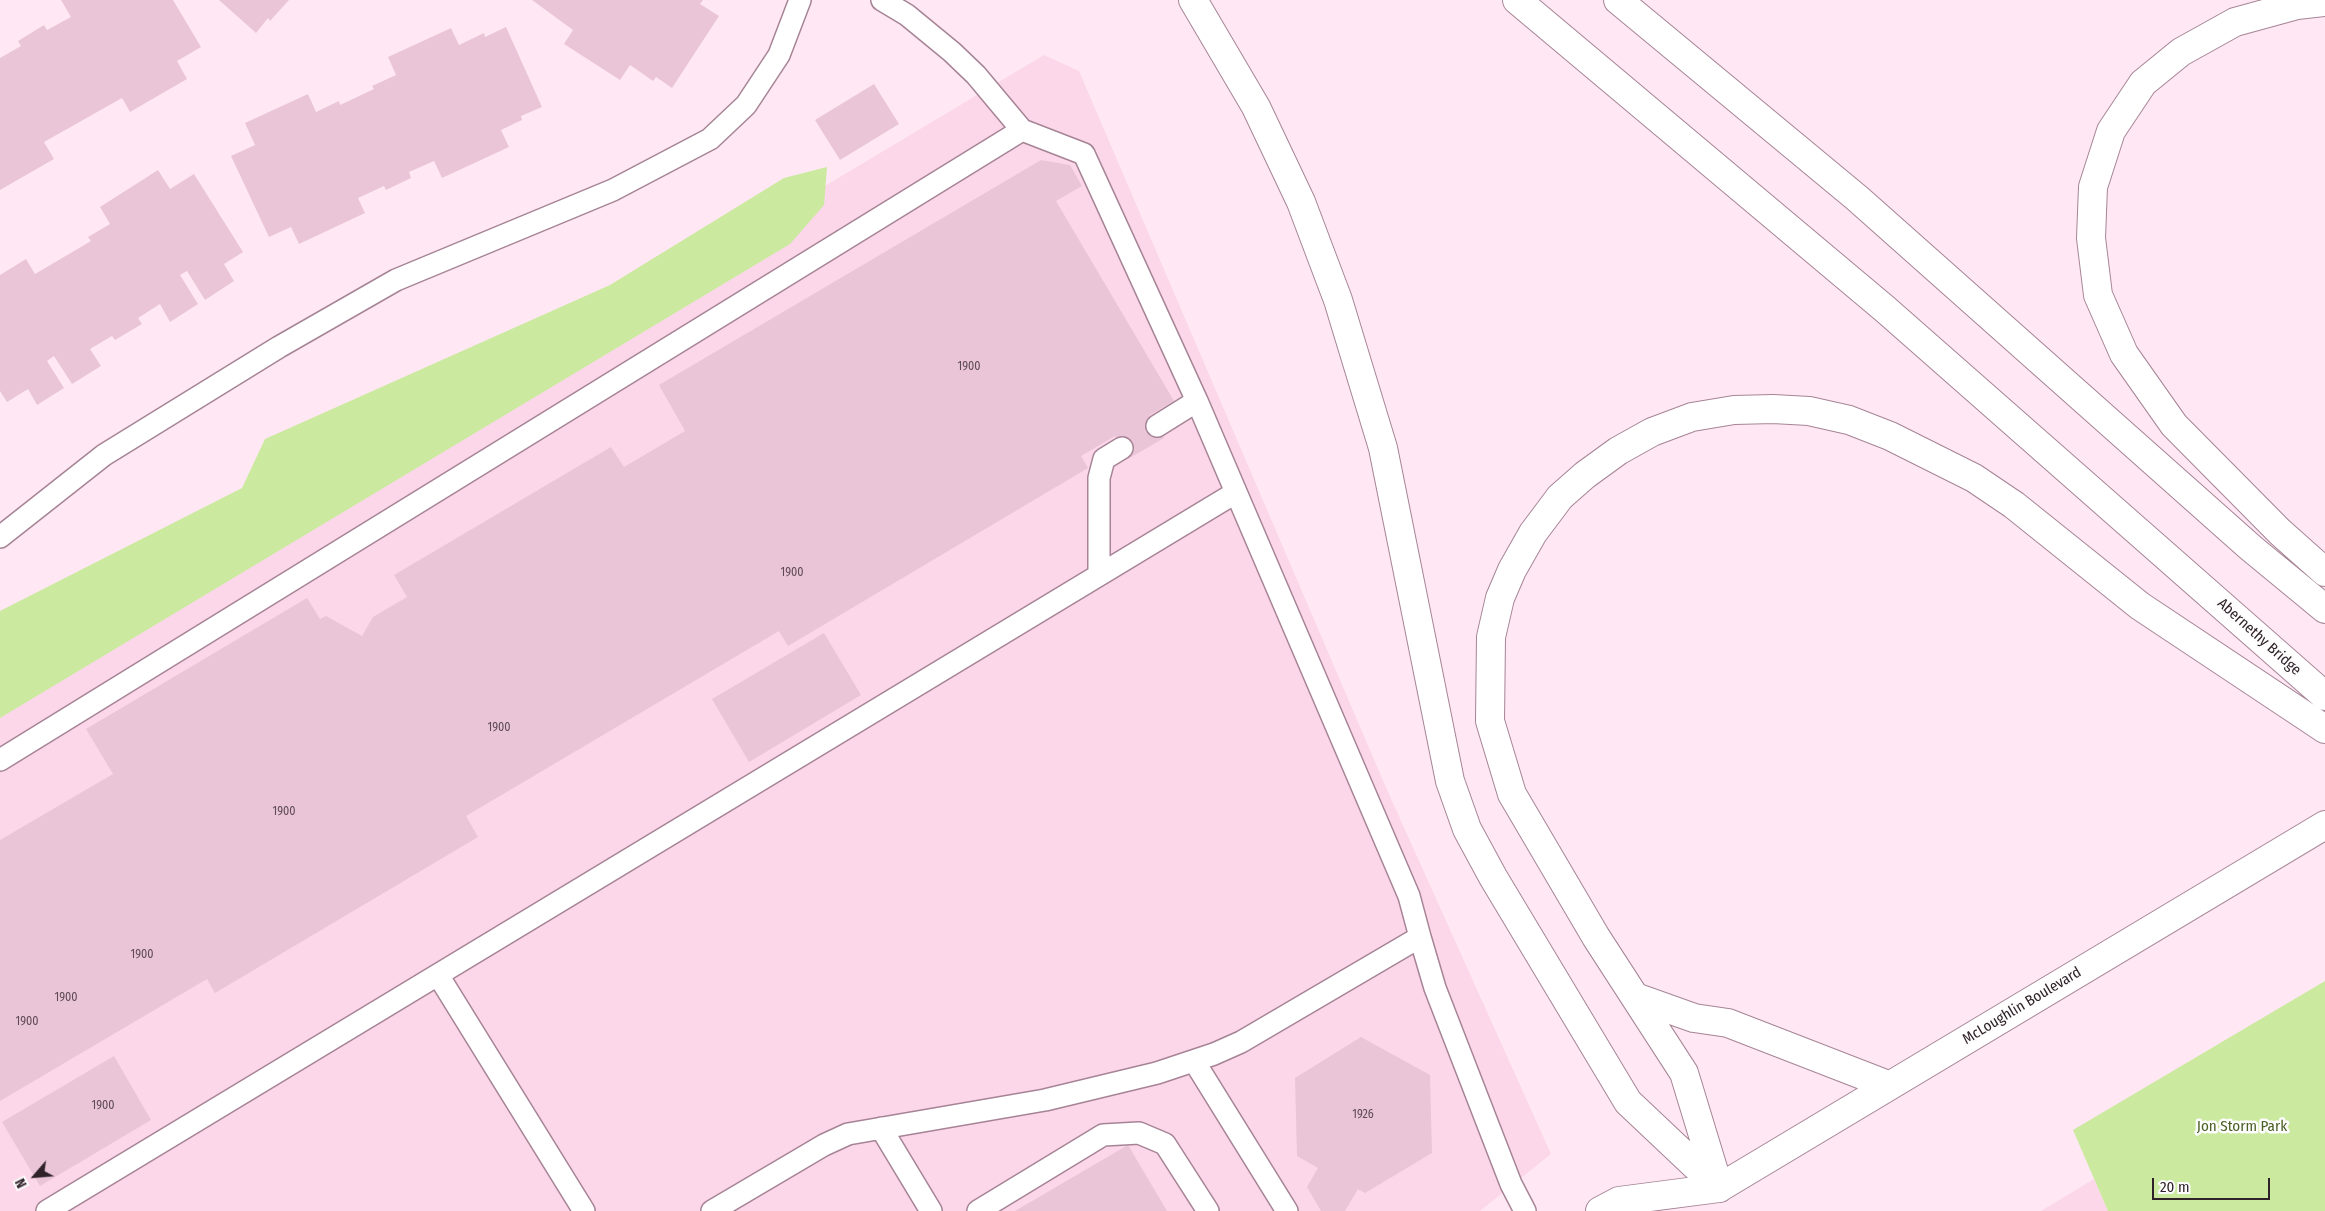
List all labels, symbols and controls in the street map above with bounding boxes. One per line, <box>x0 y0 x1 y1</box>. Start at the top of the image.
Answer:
house number: 1900 <box>957 360 981 374</box>
house number: 1900 <box>780 566 804 580</box>
street label: Abernethy Bridge <box>2214 595 2304 679</box>
house number: 1900 <box>487 721 511 735</box>
house number: 1900 <box>272 805 296 819</box>
house number: 1900 <box>130 948 154 962</box>
street label: McLoughlin Boulevard <box>1959 963 2085 1049</box>
house number: 1900 <box>54 991 78 1005</box>
house number: 1900 <box>15 1015 39 1029</box>
house number: 1900 <box>91 1099 115 1113</box>
house number: 1926 <box>1352 1108 1374 1122</box>
park label: Jon Storm Park <box>2197 1118 2287 1136</box>
north arrow <box>10 1151 60 1201</box>
scale bar <box>2155 1168 2272 1200</box>
text: N <box>12 1175 31 1191</box>
text: 20 m <box>2160 1178 2190 1196</box>

